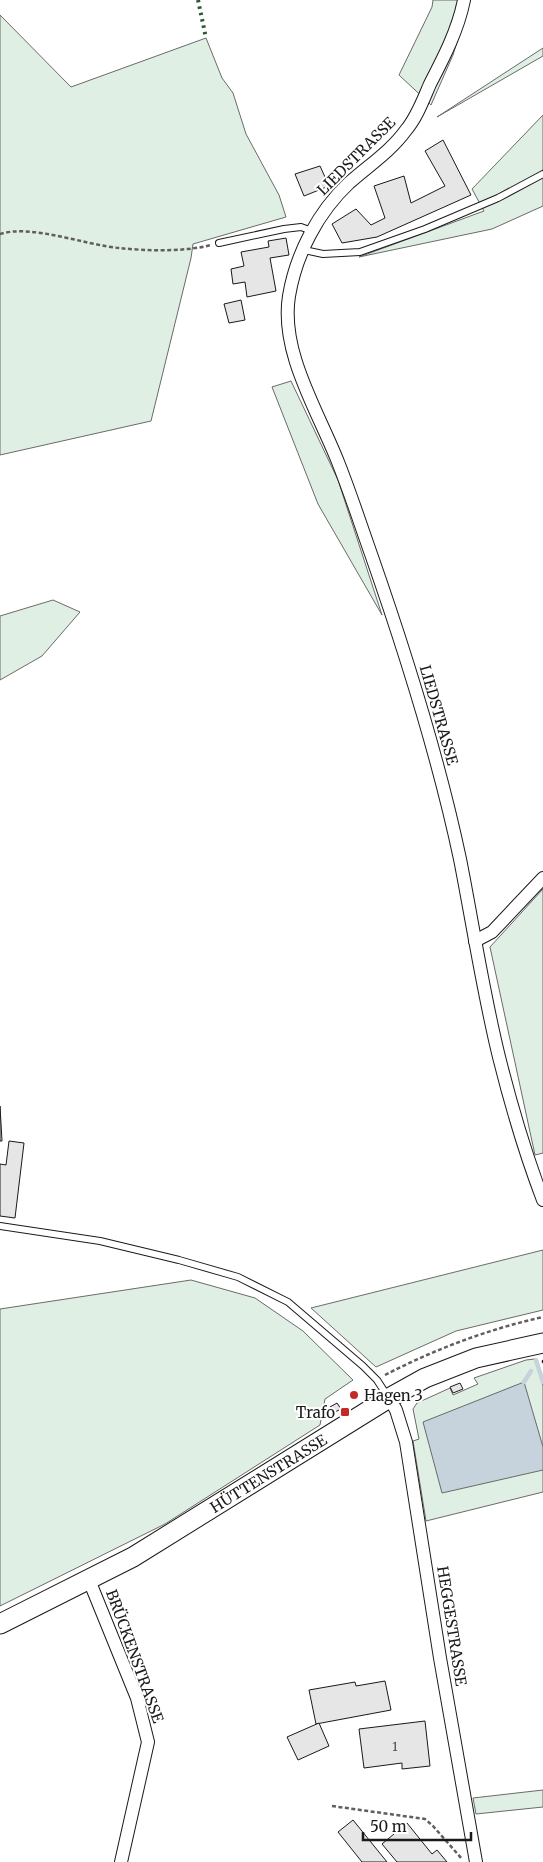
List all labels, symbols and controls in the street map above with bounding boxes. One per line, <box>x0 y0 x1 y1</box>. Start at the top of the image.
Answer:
street label: LIEDSTRASSE <box>313 113 399 199</box>
street label: LIEDSTRASSE <box>416 663 462 768</box>
place label: Hagen 3 <box>364 1386 423 1405</box>
marker: Hagen 3 <box>348 1389 360 1401</box>
place label: Trafo <box>296 1403 335 1422</box>
marker: Trafo <box>339 1406 351 1418</box>
street label: HÜTTENSTRASSE <box>206 1429 330 1516</box>
street label: HEGGESTRASSE <box>433 1565 471 1688</box>
street label: BRÜCKENSTRASSE <box>102 1586 169 1726</box>
house number: 1 <box>392 1739 398 1754</box>
scale bar <box>363 1810 470 1842</box>
text: 50 m <box>370 1817 407 1836</box>

